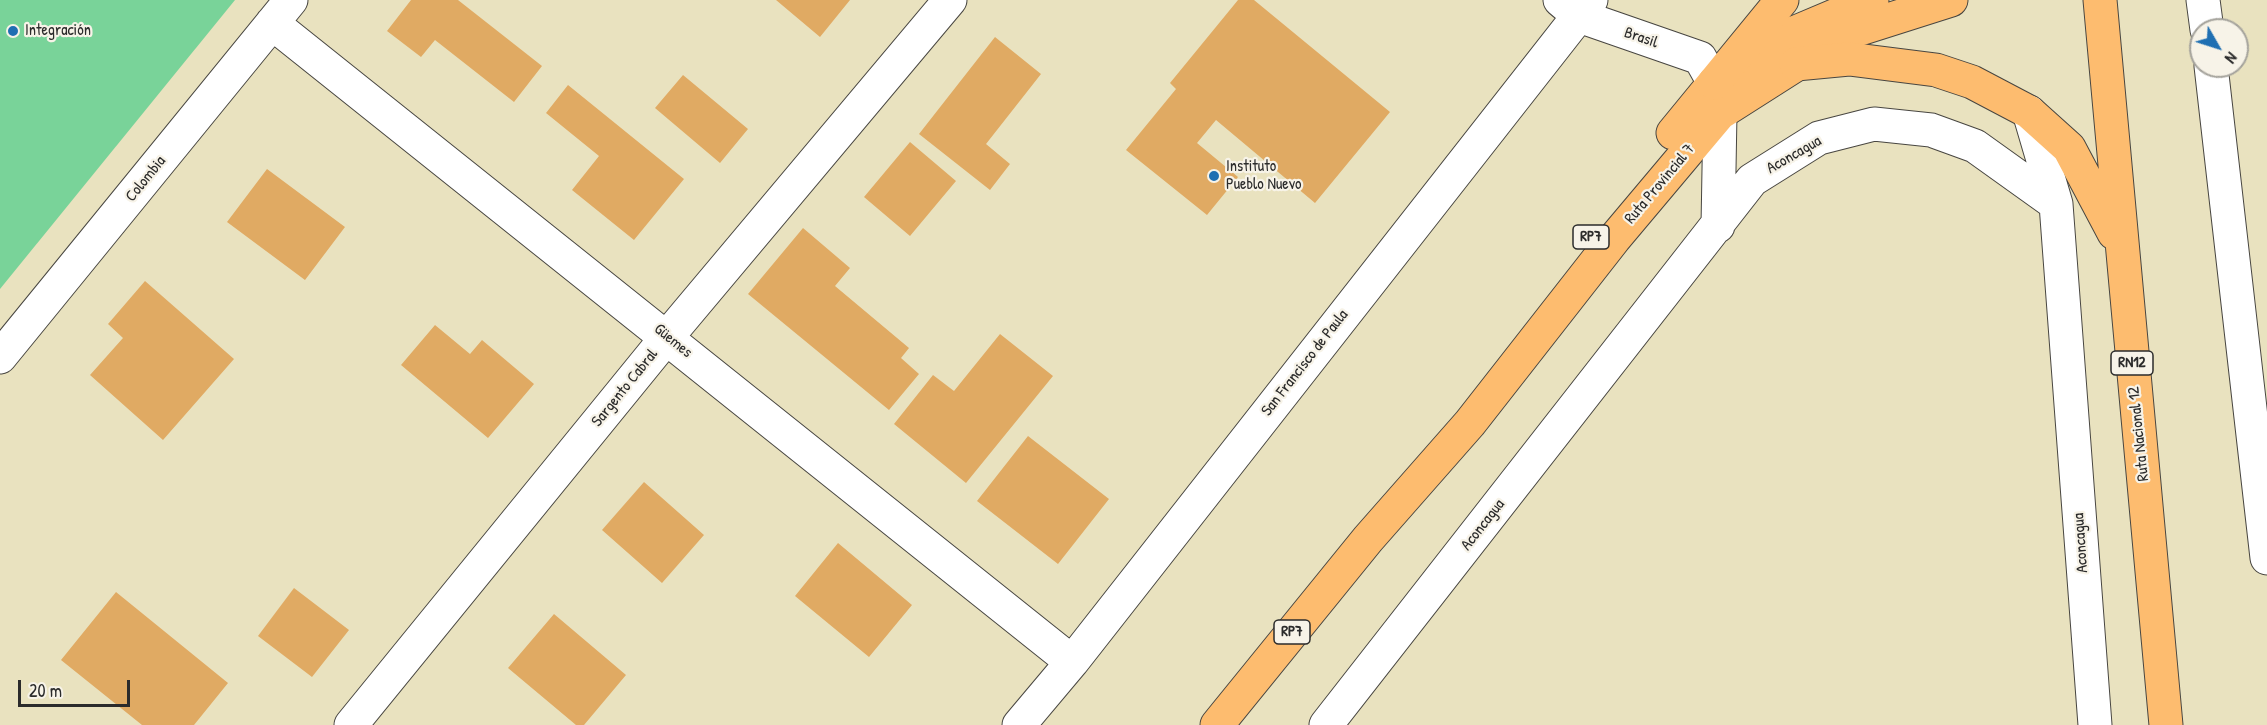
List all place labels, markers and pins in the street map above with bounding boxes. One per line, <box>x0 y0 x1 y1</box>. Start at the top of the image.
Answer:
place label: Integración <box>25 21 91 41</box>
marker: Integración <box>6 24 20 38</box>
place label: Instituto Pueblo Nuevo <box>1226 157 1302 195</box>
marker: Instituto Pueblo Nuevo <box>1207 169 1221 183</box>

